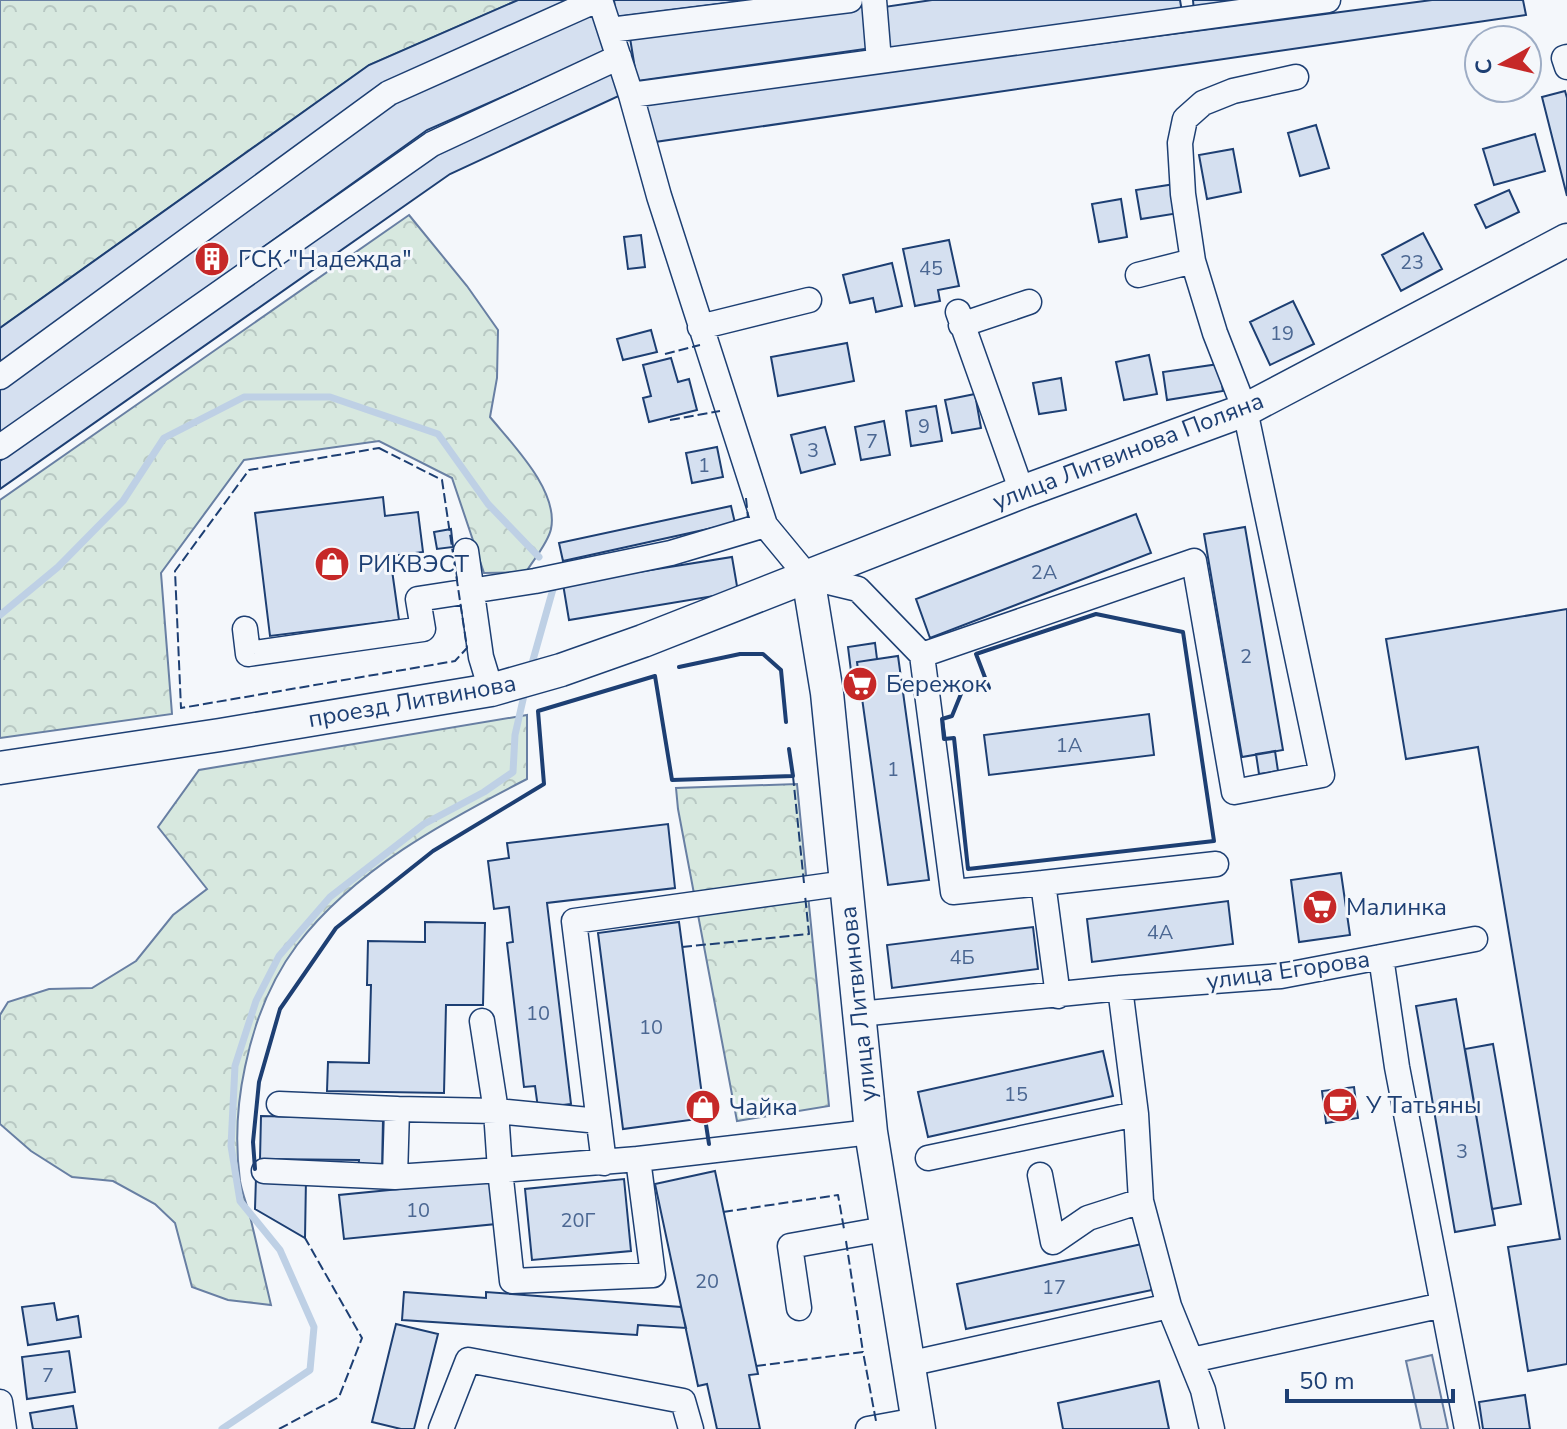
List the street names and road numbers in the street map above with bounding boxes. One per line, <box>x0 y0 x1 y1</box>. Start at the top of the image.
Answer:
street label: улица Литвинова Поляна <box>988 384 1268 518</box>
street label: проезд Литвинова <box>305 667 519 735</box>
street label: улица Литвинова <box>832 905 884 1103</box>
street label: улица Егорова <box>1204 943 1372 997</box>

